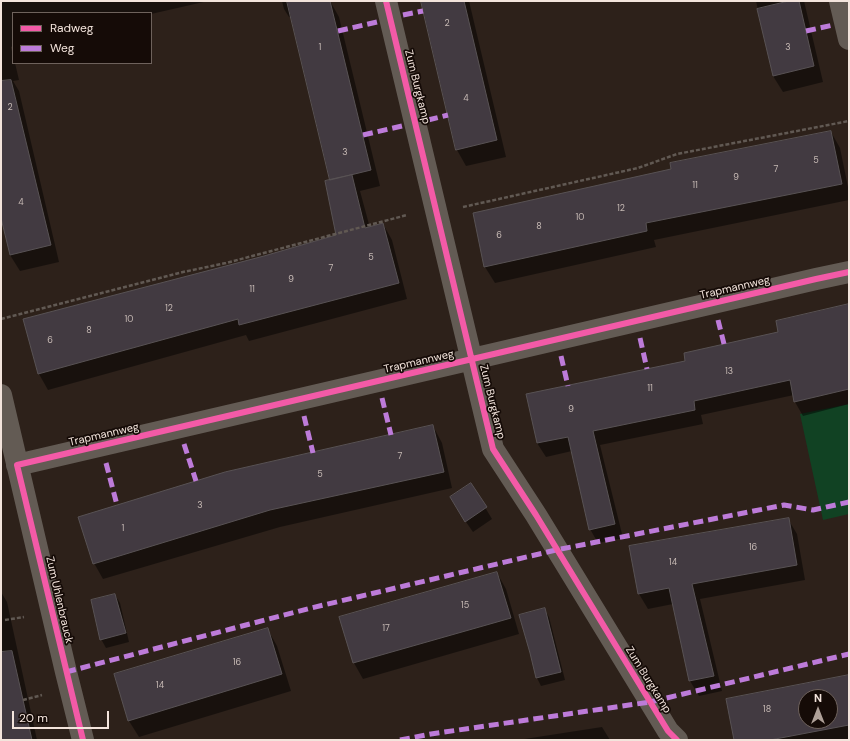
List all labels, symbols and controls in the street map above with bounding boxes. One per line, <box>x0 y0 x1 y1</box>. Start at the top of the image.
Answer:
legend <box>12 12 152 64</box>
house number: 2 <box>444 19 450 29</box>
text: Radweg <box>50 20 93 36</box>
text: Weg <box>50 40 74 56</box>
house number: 1 <box>319 43 321 53</box>
house number: 3 <box>785 43 791 53</box>
street label: Zum Burgkamp <box>401 48 433 126</box>
house number: 4 <box>463 94 469 104</box>
house number: 2 <box>7 103 13 113</box>
house number: 3 <box>342 148 348 158</box>
house number: 5 <box>813 156 819 166</box>
house number: 7 <box>774 165 778 175</box>
house number: 9 <box>733 173 739 183</box>
house number: 11 <box>692 181 698 191</box>
house number: 4 <box>18 198 24 208</box>
house number: 12 <box>617 204 625 214</box>
house number: 10 <box>576 213 584 223</box>
house number: 8 <box>536 222 542 232</box>
house number: 6 <box>496 231 502 241</box>
house number: 5 <box>368 253 374 263</box>
house number: 7 <box>329 264 333 274</box>
street label: Trapmannweg <box>699 274 771 302</box>
house number: 9 <box>288 275 294 285</box>
house number: 11 <box>249 285 255 295</box>
house number: 12 <box>165 304 173 314</box>
house number: 10 <box>125 315 133 325</box>
house number: 8 <box>86 326 92 336</box>
house number: 6 <box>47 336 53 346</box>
street label: Trapmannweg <box>383 348 455 376</box>
street label: Zum Burgkamp <box>476 363 508 441</box>
house number: 13 <box>725 367 733 377</box>
house number: 11 <box>647 384 653 394</box>
house number: 9 <box>568 405 574 415</box>
street label: Trapmannweg <box>68 421 140 449</box>
house number: 7 <box>398 452 402 462</box>
house number: 5 <box>317 470 323 480</box>
house number: 3 <box>197 501 203 511</box>
house number: 1 <box>122 524 124 534</box>
house number: 16 <box>749 543 757 553</box>
street label: Zum Uhlenbrauck <box>43 555 75 645</box>
house number: 14 <box>669 558 677 568</box>
house number: 15 <box>461 601 469 611</box>
house number: 17 <box>382 624 390 634</box>
street label: Zum Burgkamp <box>622 644 674 716</box>
house number: 16 <box>233 658 241 668</box>
house number: 14 <box>156 681 164 691</box>
north arrow <box>798 689 838 729</box>
text: N <box>814 691 822 705</box>
scale bar <box>14 703 111 729</box>
house number: 18 <box>763 705 771 715</box>
text: 20 m <box>19 710 48 726</box>

